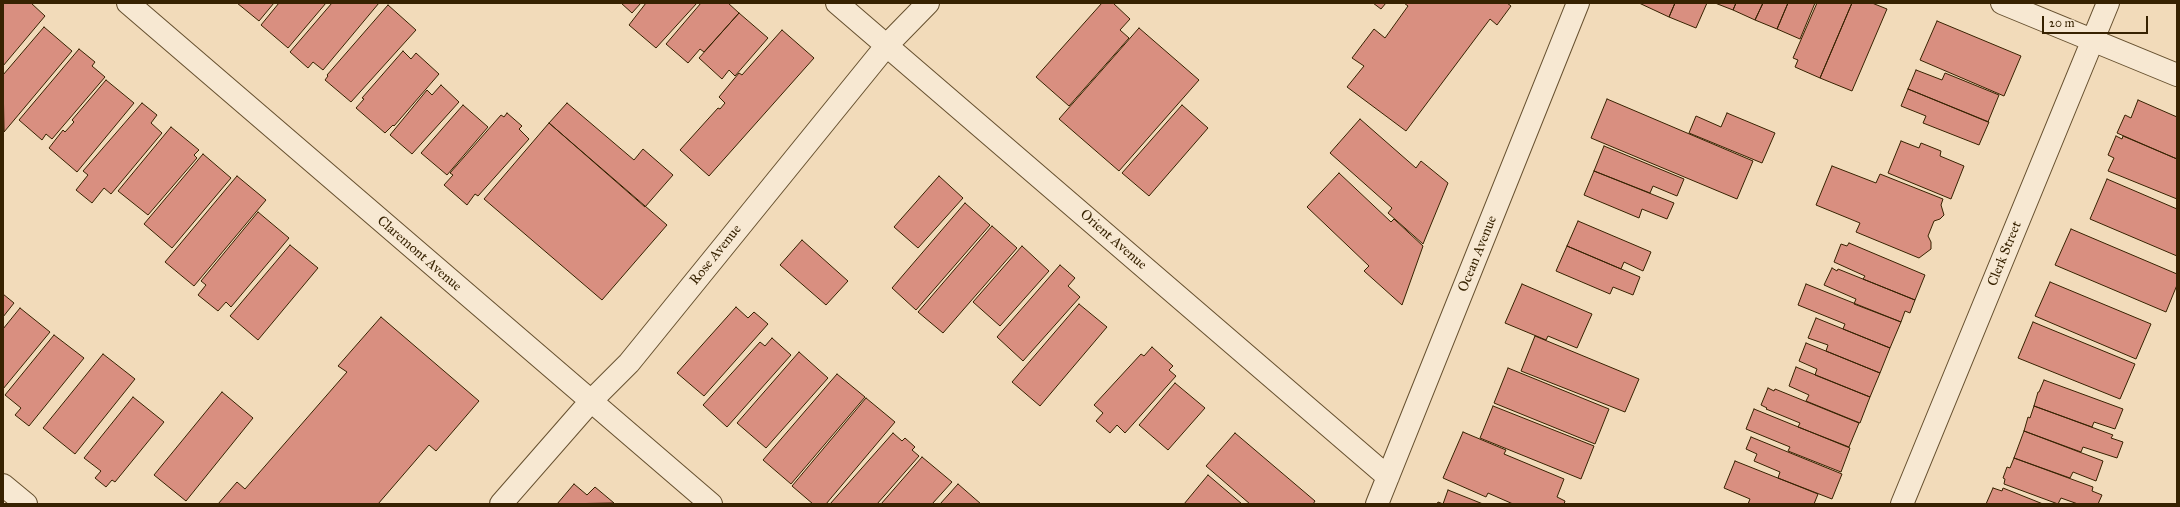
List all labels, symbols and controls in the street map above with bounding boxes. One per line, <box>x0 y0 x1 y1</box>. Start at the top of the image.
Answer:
scale bar <box>2044 8 2150 34</box>
text: 20 m <box>2049 16 2075 30</box>
street label: Orient Avenue <box>1076 206 1150 274</box>
street label: Claremont Avenue <box>373 213 465 295</box>
street label: Ocean Avenue <box>1455 213 1501 295</box>
street label: Clerk Street <box>1984 219 2026 289</box>
street label: Rose Avenue <box>687 221 745 289</box>

